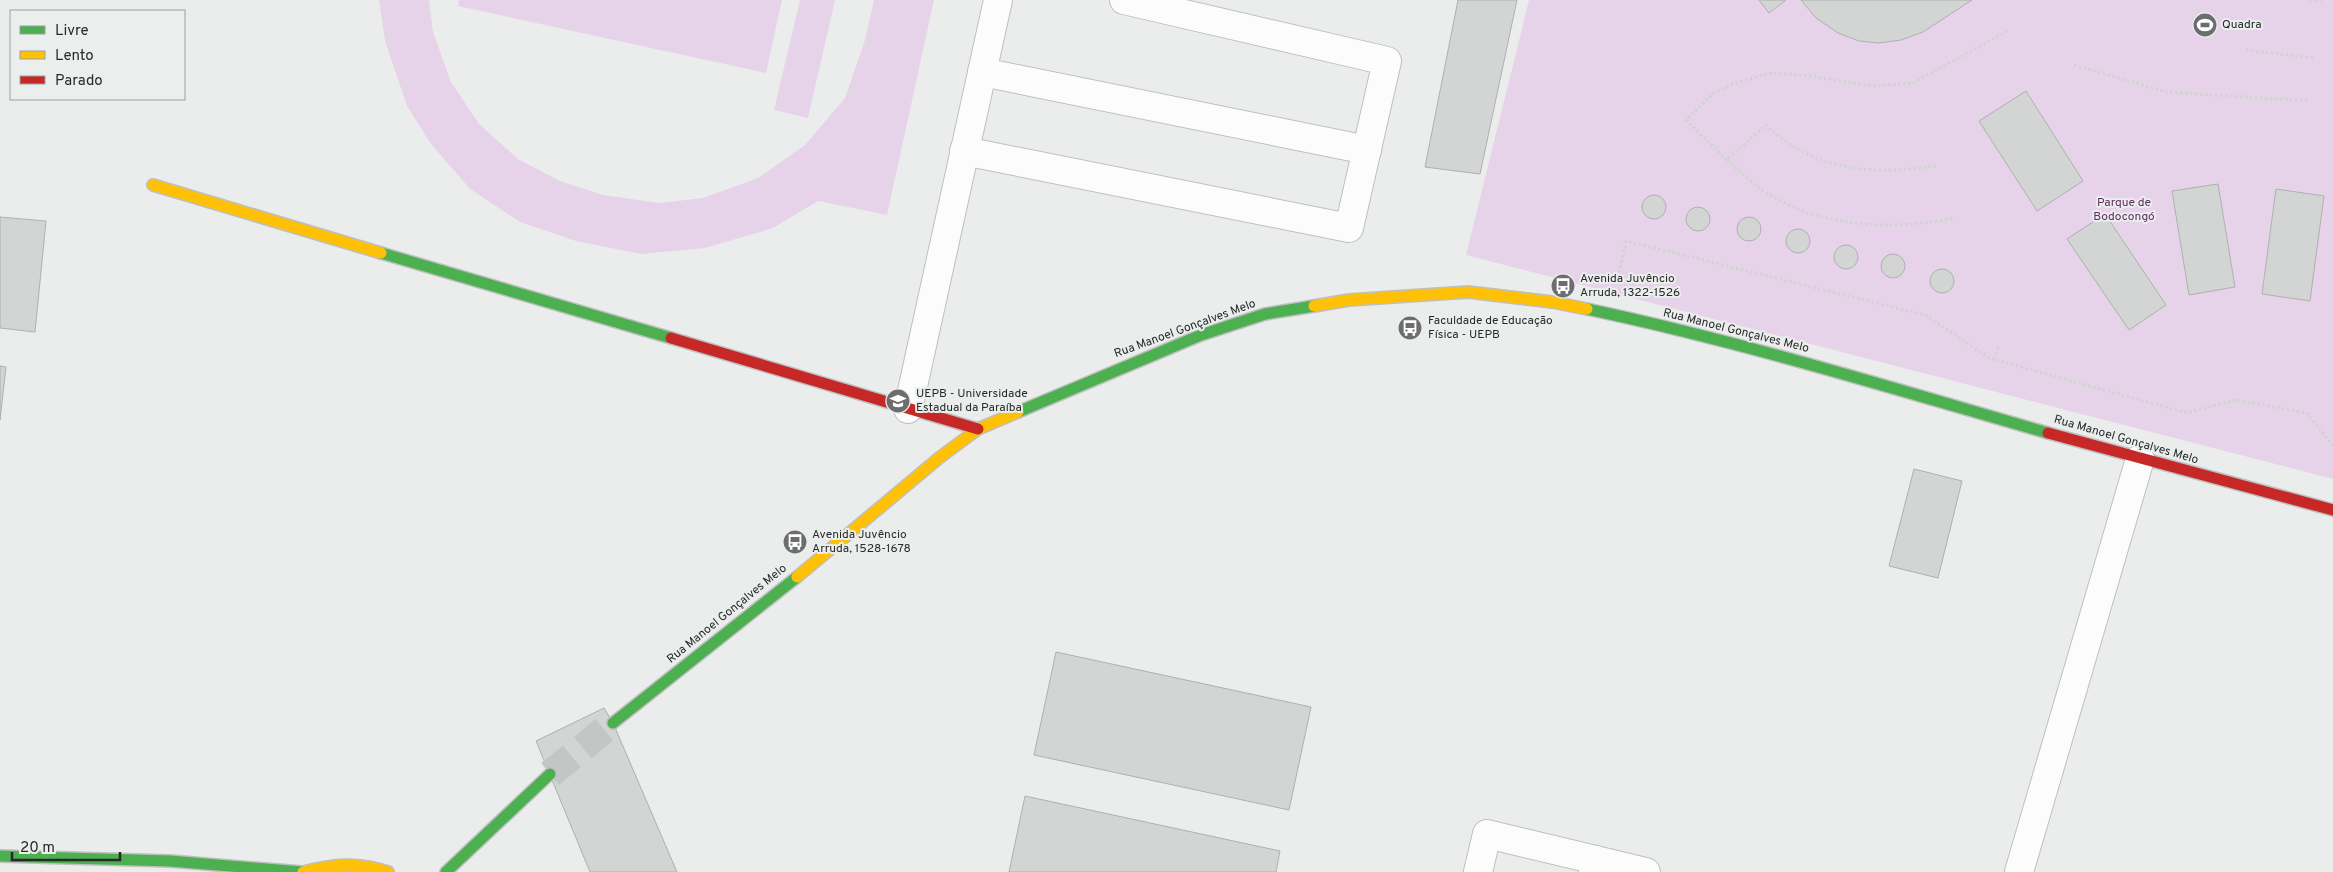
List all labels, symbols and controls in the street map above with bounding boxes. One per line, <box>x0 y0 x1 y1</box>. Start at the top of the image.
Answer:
legend <box>10 10 185 100</box>
sports icon: Quadra <box>2192 12 2218 38</box>
place label: Quadra <box>2222 17 2262 33</box>
text: Livre <box>55 22 89 41</box>
text: Lento <box>55 47 94 66</box>
text: Parado <box>55 72 103 91</box>
park label: Parque de Bodocongó <box>2093 195 2155 225</box>
place label: Avenida Juvêncio Arruda, 1322-1526 <box>1580 271 1680 301</box>
bus stop icon: Avenida Juvêncio Arruda, 1322-1526 <box>1550 273 1576 299</box>
street label: Rua Manoel Gonçalves Melo <box>1112 296 1258 362</box>
street label: Rua Manoel Gonçalves Melo <box>1661 305 1811 357</box>
place label: Faculdade de Educação Física - UEPB <box>1428 313 1553 343</box>
bus stop icon: Faculdade de Educação Física - UEPB <box>1397 315 1423 341</box>
place label: UEPB - Universidade Estadual da Paraíba <box>916 386 1028 416</box>
school or university icon: UEPB - Universidade Estadual da Paraíba <box>885 388 911 414</box>
street label: Rua Manoel Gonçalves Melo <box>2052 412 2200 468</box>
place label: Avenida Juvêncio Arruda, 1528-1678 <box>812 527 911 557</box>
bus stop icon: Avenida Juvêncio Arruda, 1528-1678 <box>782 529 808 555</box>
street label: Rua Manoel Gonçalves Melo <box>664 560 790 667</box>
scale bar <box>12 830 120 862</box>
text: 20 m <box>20 839 55 858</box>

